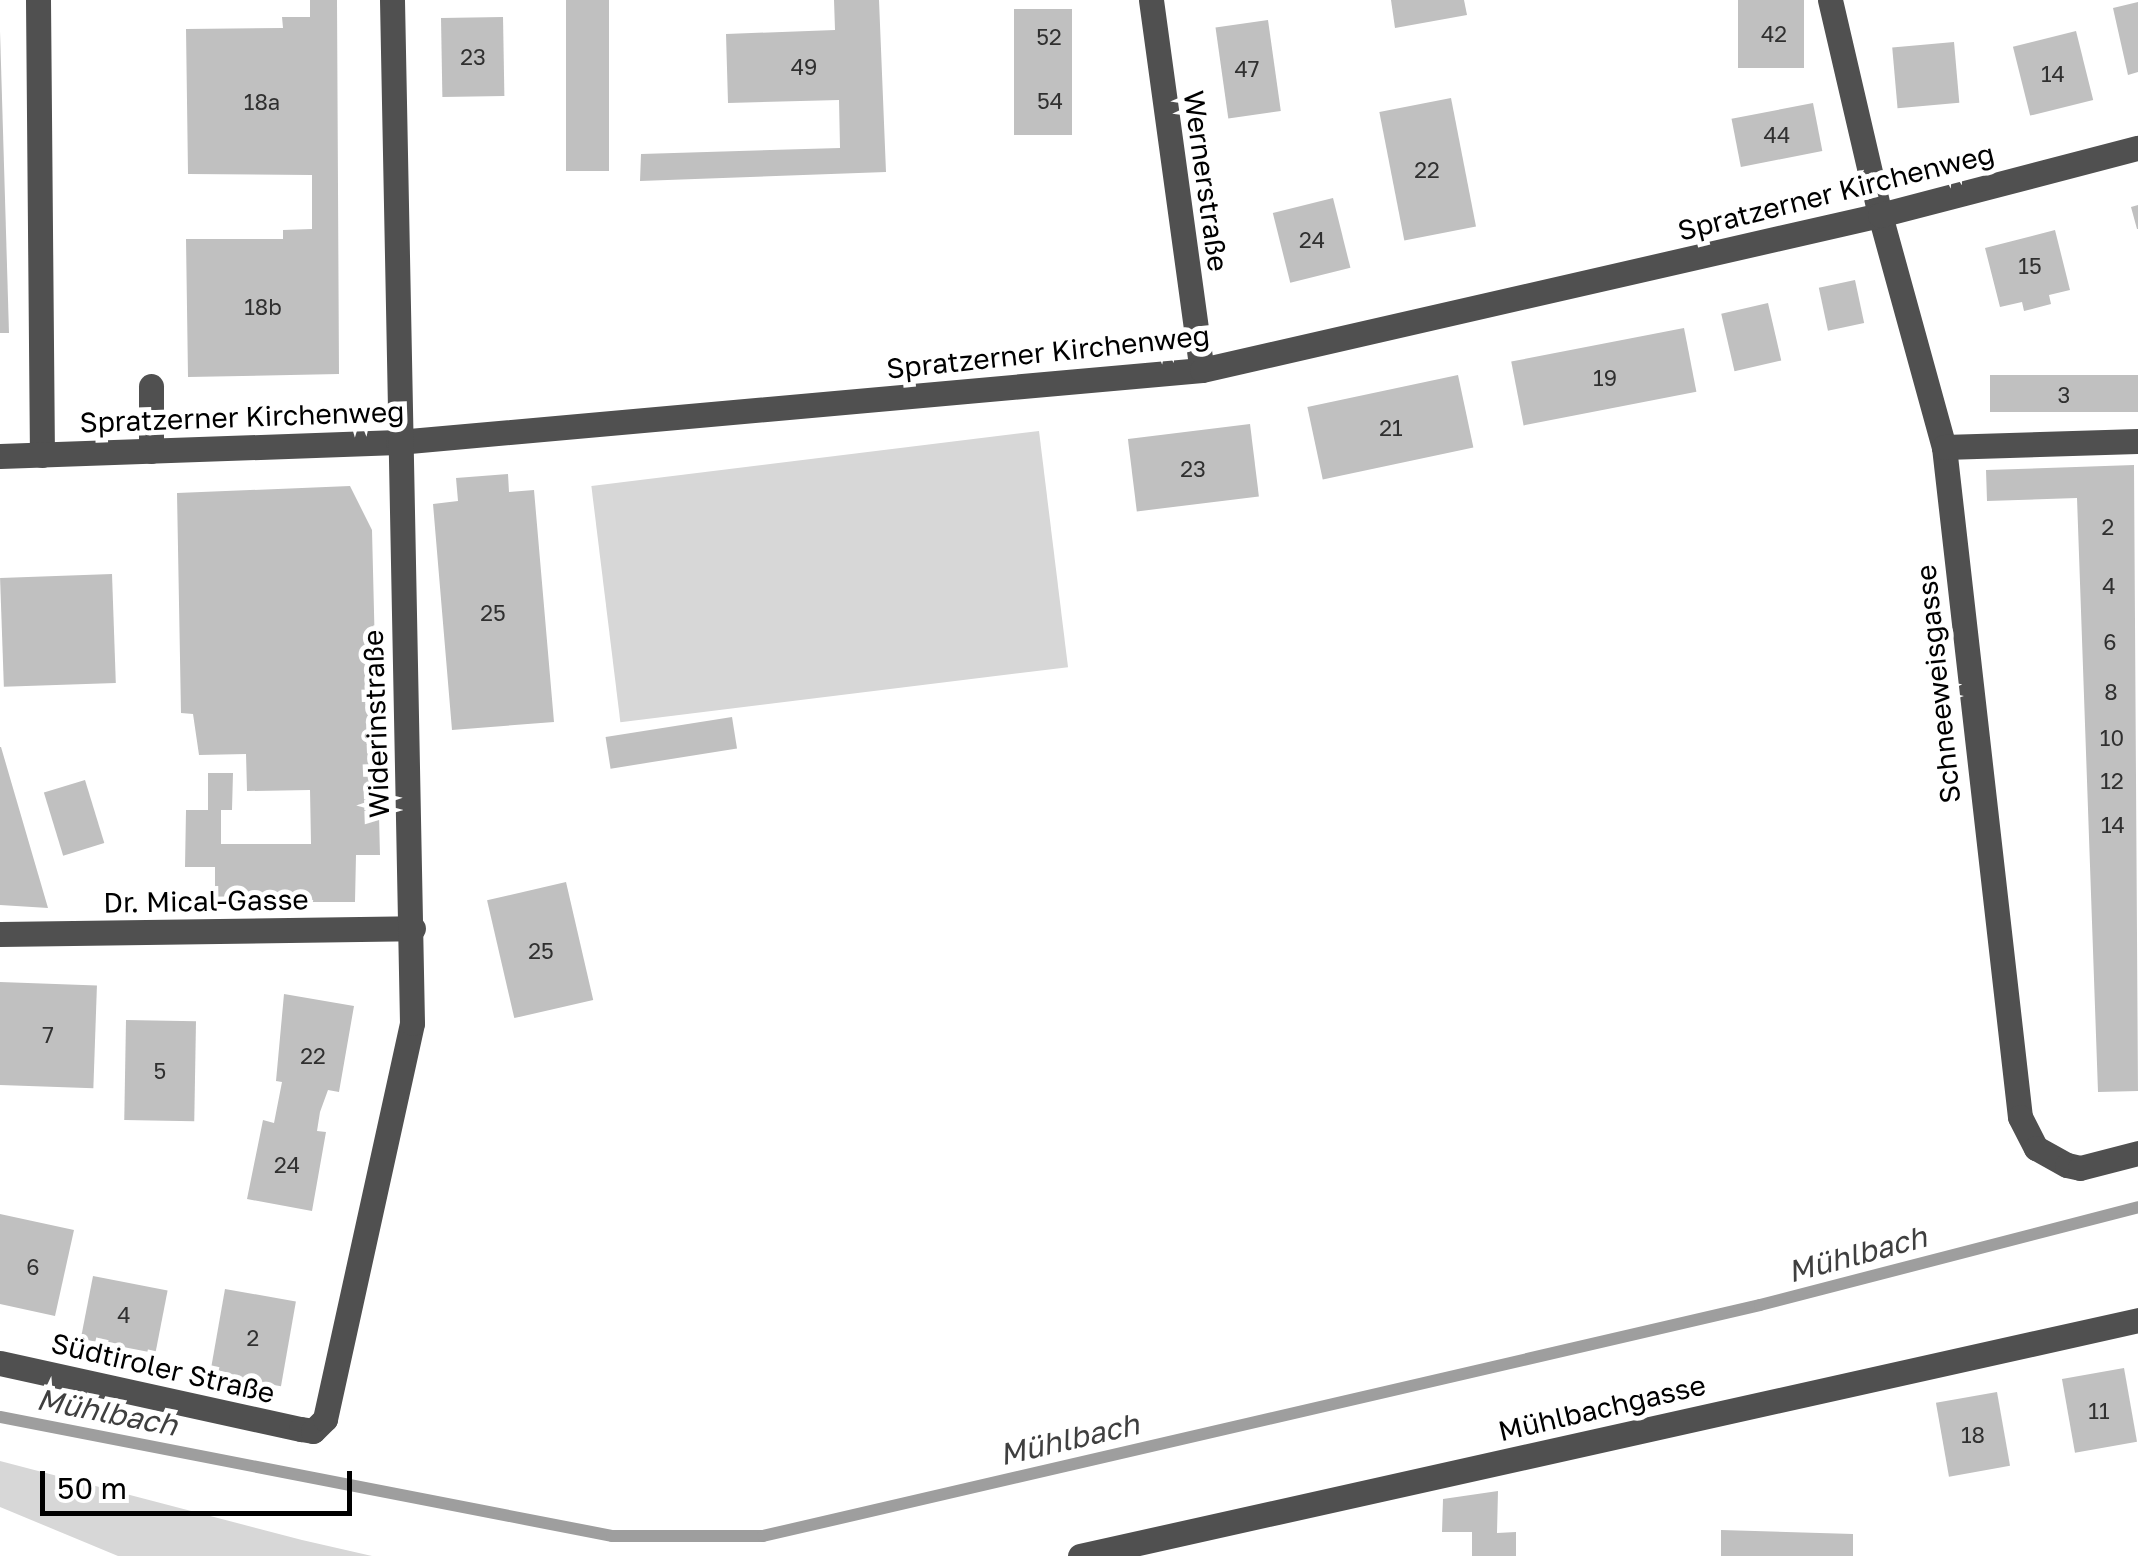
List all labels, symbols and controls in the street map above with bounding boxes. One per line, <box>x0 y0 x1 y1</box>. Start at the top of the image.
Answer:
house number: 42 <box>1761 21 1787 47</box>
house number: 52 <box>1036 24 1062 50</box>
house number: 23 <box>460 44 486 70</box>
house number: 49 <box>791 54 817 80</box>
house number: 47 <box>1234 56 1260 82</box>
house number: 14 <box>2041 61 2065 87</box>
house number: 54 <box>1037 88 1063 114</box>
street label: Wernerstraße <box>1177 88 1235 274</box>
house number: 18a <box>244 89 280 115</box>
house number: 44 <box>1764 122 1790 148</box>
street label: Spratzerner Kirchenweg <box>1674 136 1998 248</box>
house number: 22 <box>1414 157 1440 183</box>
house number: 24 <box>1299 227 1325 253</box>
house number: 15 <box>2018 253 2042 279</box>
house number: 18b <box>244 294 282 320</box>
street label: Spratzerner Kirchenweg <box>885 318 1211 386</box>
house number: 19 <box>1593 365 1617 391</box>
house number: 3 <box>2058 382 2070 408</box>
street label: Spratzerner Kirchenweg <box>79 395 405 439</box>
house number: 21 <box>1379 415 1403 441</box>
house number: 23 <box>1180 456 1206 482</box>
house number: 2 <box>2102 514 2114 540</box>
street label: Schneeweisgasse <box>1909 563 1967 805</box>
house number: 4 <box>2102 573 2116 599</box>
house number: 25 <box>480 600 506 626</box>
street label: Widerinstraße <box>356 629 396 819</box>
house number: 6 <box>2103 629 2117 655</box>
house number: 8 <box>2104 679 2118 705</box>
house number: 10 <box>2100 725 2124 751</box>
house number: 12 <box>2100 768 2124 794</box>
house number: 14 <box>2101 812 2125 838</box>
street label: Dr. Mical-Gasse <box>103 882 309 920</box>
house number: 25 <box>528 938 554 964</box>
house number: 7 <box>42 1022 54 1048</box>
house number: 22 <box>300 1043 326 1069</box>
house number: 5 <box>154 1058 166 1084</box>
house number: 24 <box>274 1152 300 1178</box>
water label: Mühlbach <box>1784 1218 1930 1290</box>
house number: 6 <box>26 1254 40 1280</box>
house number: 4 <box>117 1302 131 1328</box>
house number: 2 <box>247 1325 259 1351</box>
street label: Südtiroler Straße <box>48 1326 278 1410</box>
street label: Mühlbachgasse <box>1495 1368 1709 1448</box>
water label: Mühlbach <box>34 1381 180 1443</box>
house number: 11 <box>2088 1398 2110 1424</box>
water label: Mühlbach <box>996 1405 1142 1473</box>
house number: 18 <box>1961 1422 1985 1448</box>
scale bar <box>45 1451 358 1513</box>
text: 50 m <box>57 1470 127 1506</box>

